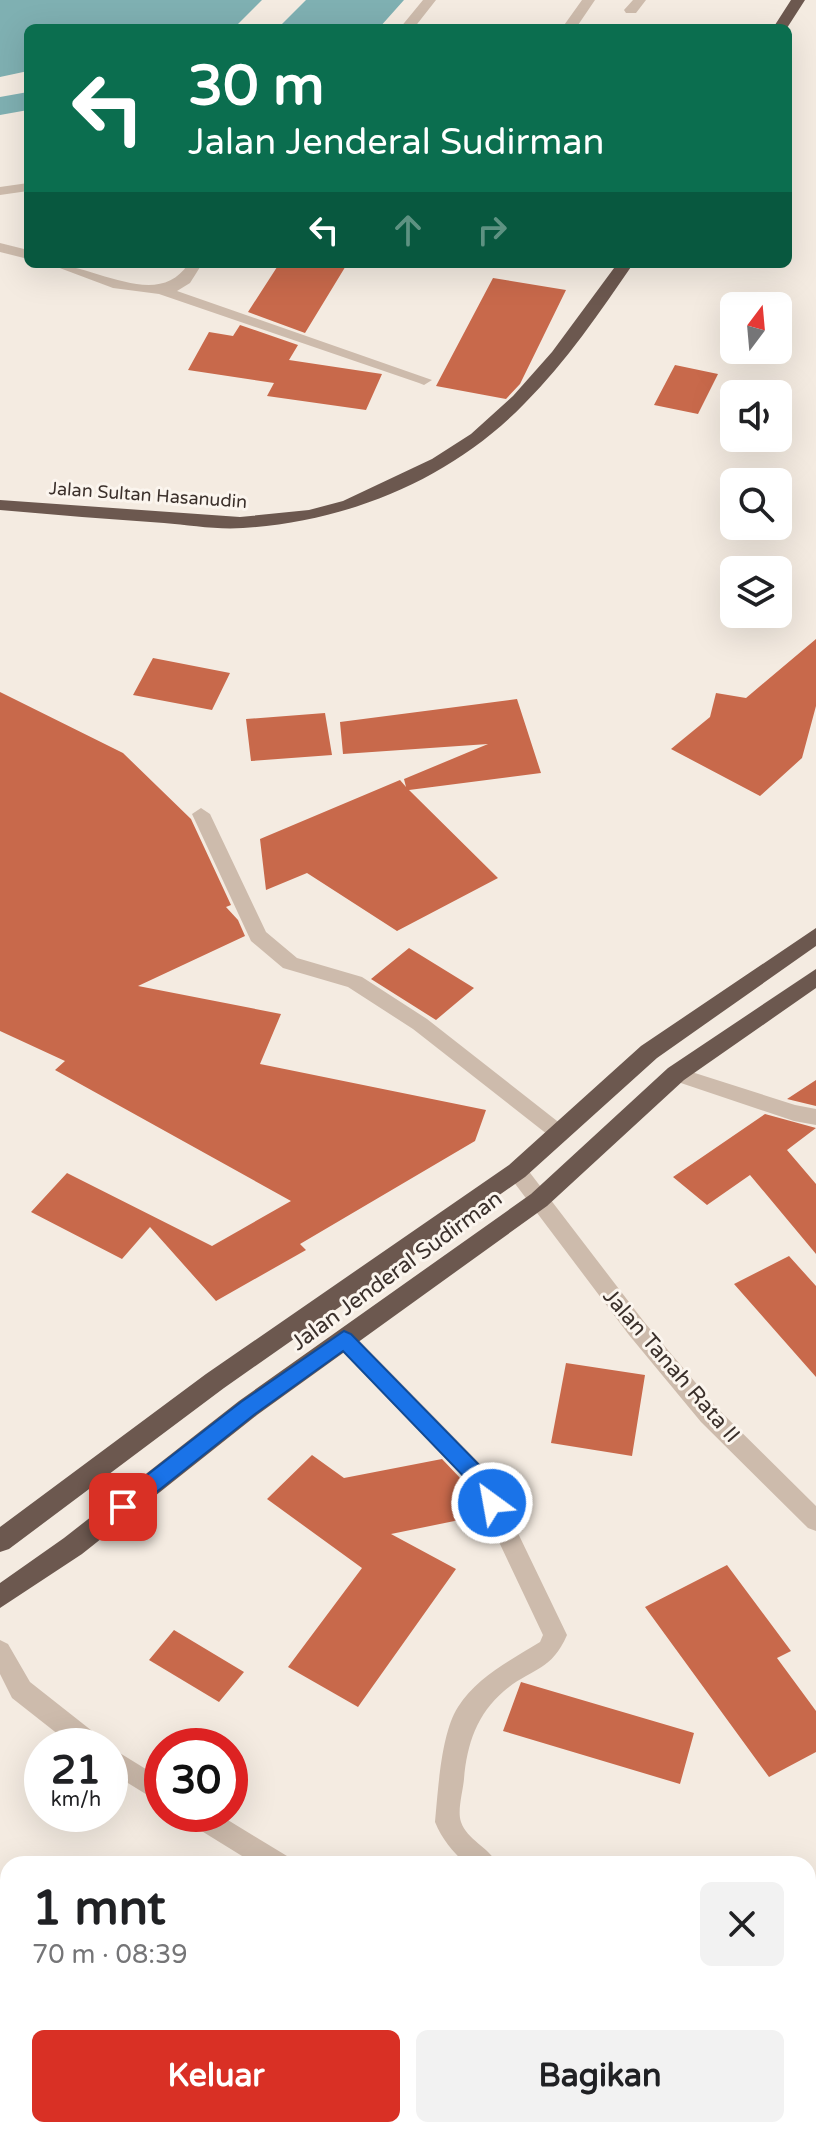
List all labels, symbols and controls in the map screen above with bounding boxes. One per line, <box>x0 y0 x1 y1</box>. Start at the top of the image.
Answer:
text: 30 m <box>188 53 324 120</box>
icon: left <box>56 56 160 160</box>
text: Jalan Jenderal Sudirman <box>188 121 604 164</box>
icon: left <box>302 208 346 252</box>
icon: ahead <box>386 208 430 252</box>
icon: right <box>470 208 514 252</box>
north arrow <box>720 292 792 364</box>
map controls <box>720 292 792 628</box>
button: sound <box>720 380 792 452</box>
button: search <box>720 468 792 540</box>
street label: Jalan Sultan Hasanudin <box>48 477 248 513</box>
button: layers <box>720 556 792 628</box>
street label: Jalan Jenderal Sudirman <box>286 1185 507 1356</box>
street label: Jalan Tanah Rata II <box>597 1283 745 1448</box>
position arrow <box>450 1461 534 1545</box>
pin <box>89 1473 157 1541</box>
icon: arrive <box>101 1485 145 1529</box>
speed limit sign: 30 <box>144 1728 248 1832</box>
text: 21 <box>51 1746 101 1794</box>
text: km/h <box>51 1788 101 1812</box>
text: 1 mnt <box>32 1880 166 1938</box>
button: close <box>700 1882 784 1966</box>
text: 70 m · 08:39 <box>32 1939 188 1970</box>
button: Keluar <box>32 2030 400 2122</box>
button: Bagikan <box>416 2030 784 2122</box>

